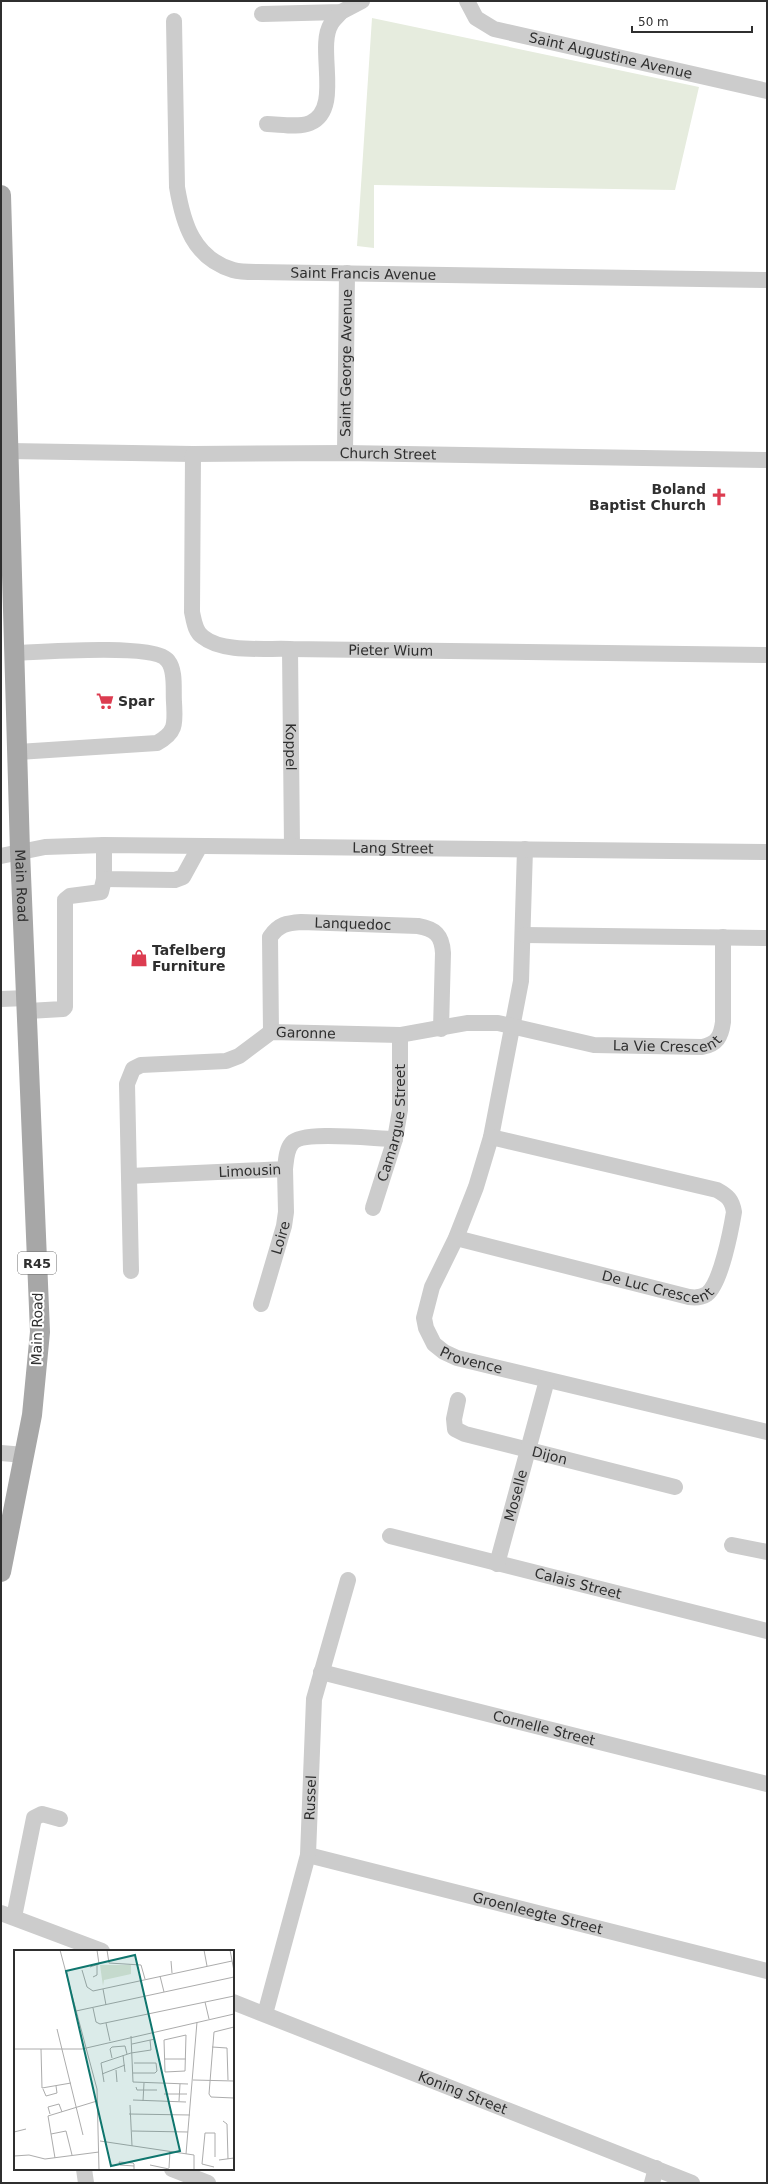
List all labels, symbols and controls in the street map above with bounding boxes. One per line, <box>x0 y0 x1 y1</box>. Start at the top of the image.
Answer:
scale bar <box>632 8 752 34</box>
text: 50 m <box>638 15 669 29</box>
street label: Saint Augustine Avenue <box>527 29 694 82</box>
street label: Saint Francis Avenue <box>290 265 436 283</box>
street label: Saint George Avenue <box>337 289 355 437</box>
street label: Church Street <box>340 445 437 463</box>
place label: Boland Baptist Church <box>589 481 706 513</box>
church icon: Boland Baptist Church <box>709 487 729 507</box>
street label: Pieter Wium <box>348 642 433 659</box>
supermarket icon: Spar <box>95 691 115 711</box>
place label: Spar <box>118 693 155 709</box>
street label: Koppel <box>283 723 299 771</box>
street label: Lang Street <box>352 840 434 856</box>
street label: Main Road <box>12 849 31 923</box>
street label: Lanquedoc <box>314 914 392 933</box>
place label: Tafelberg Furniture <box>152 942 226 974</box>
shop icon: Tafelberg Furniture <box>129 948 149 968</box>
street label: Garonne <box>276 1024 336 1042</box>
street label: La Vie Crescent <box>613 1032 725 1056</box>
street label: Camargue Street <box>374 1064 408 1184</box>
street label: Limousin <box>218 1161 282 1180</box>
street label: Loire <box>268 1220 293 1256</box>
road number: R45 <box>18 1252 56 1274</box>
street label: De Luc Crescent <box>600 1267 718 1306</box>
street label: Main Road <box>28 1292 46 1366</box>
street label: Provence <box>437 1343 504 1377</box>
street label: Dijon <box>530 1443 569 1468</box>
street label: Moselle <box>501 1468 530 1523</box>
street label: Calais Street <box>533 1565 624 1602</box>
street label: Cornelle Street <box>491 1707 597 1749</box>
street label: Russel <box>301 1775 319 1821</box>
street label: Groenleegte Street <box>471 1889 605 1937</box>
inset map <box>14 1950 234 2170</box>
street label: Koning Street <box>416 2068 510 2118</box>

